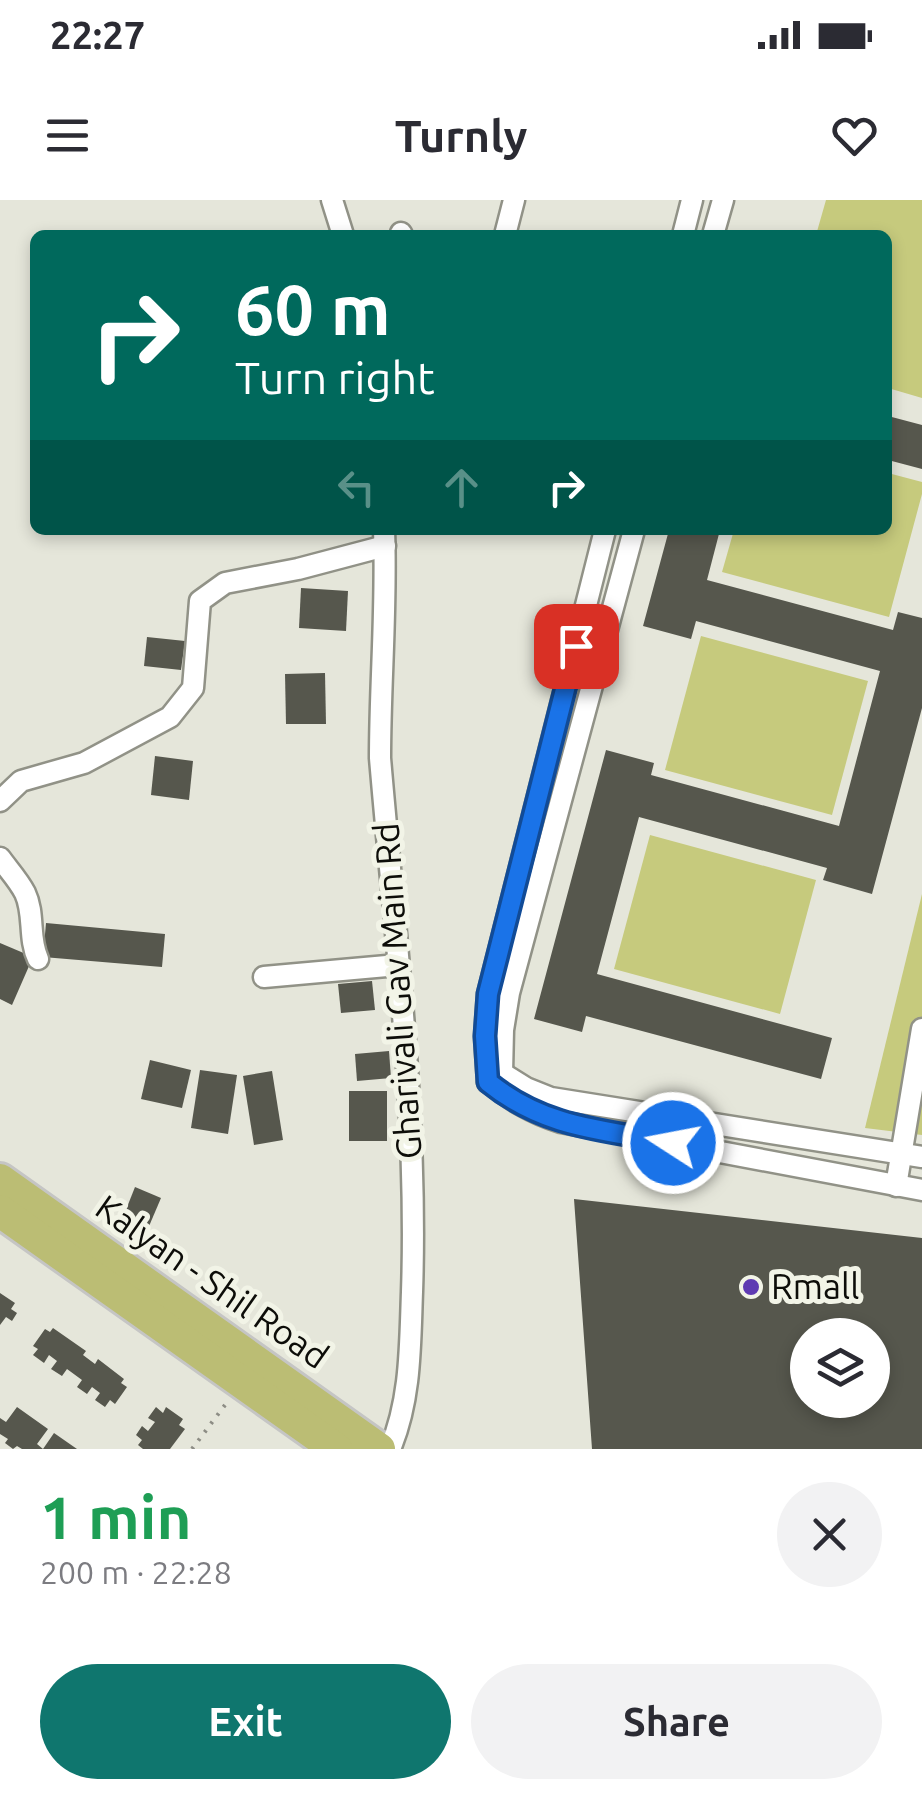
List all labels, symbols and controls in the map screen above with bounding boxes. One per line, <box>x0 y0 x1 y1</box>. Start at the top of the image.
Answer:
text: 22:27 <box>50 14 145 56</box>
icon: menu <box>40 108 95 163</box>
icon: heart <box>827 108 882 163</box>
text: Turnly <box>395 110 527 161</box>
icon: right <box>70 270 200 400</box>
text: 60 m <box>235 270 391 348</box>
text: Turn right <box>235 352 435 403</box>
icon: left <box>329 460 384 515</box>
icon: ahead <box>434 460 489 515</box>
icon: right <box>539 460 594 515</box>
pin <box>534 604 619 689</box>
icon: arrive <box>549 619 604 674</box>
street label: Gharivali Gav Main Rd <box>365 822 429 1161</box>
position arrow <box>621 1091 725 1195</box>
street label: Kalyan - Shil Road <box>89 1186 336 1376</box>
place label: Rmall <box>771 1266 859 1306</box>
marker: Rmall <box>740 1276 762 1298</box>
map controls <box>790 1318 890 1418</box>
button: layers <box>790 1318 890 1418</box>
button: close <box>777 1482 882 1587</box>
text: 1 min <box>40 1483 192 1550</box>
text: 200 m · 22:28 <box>40 1554 232 1590</box>
button: Exit <box>40 1664 451 1779</box>
button: Share <box>471 1664 882 1779</box>

